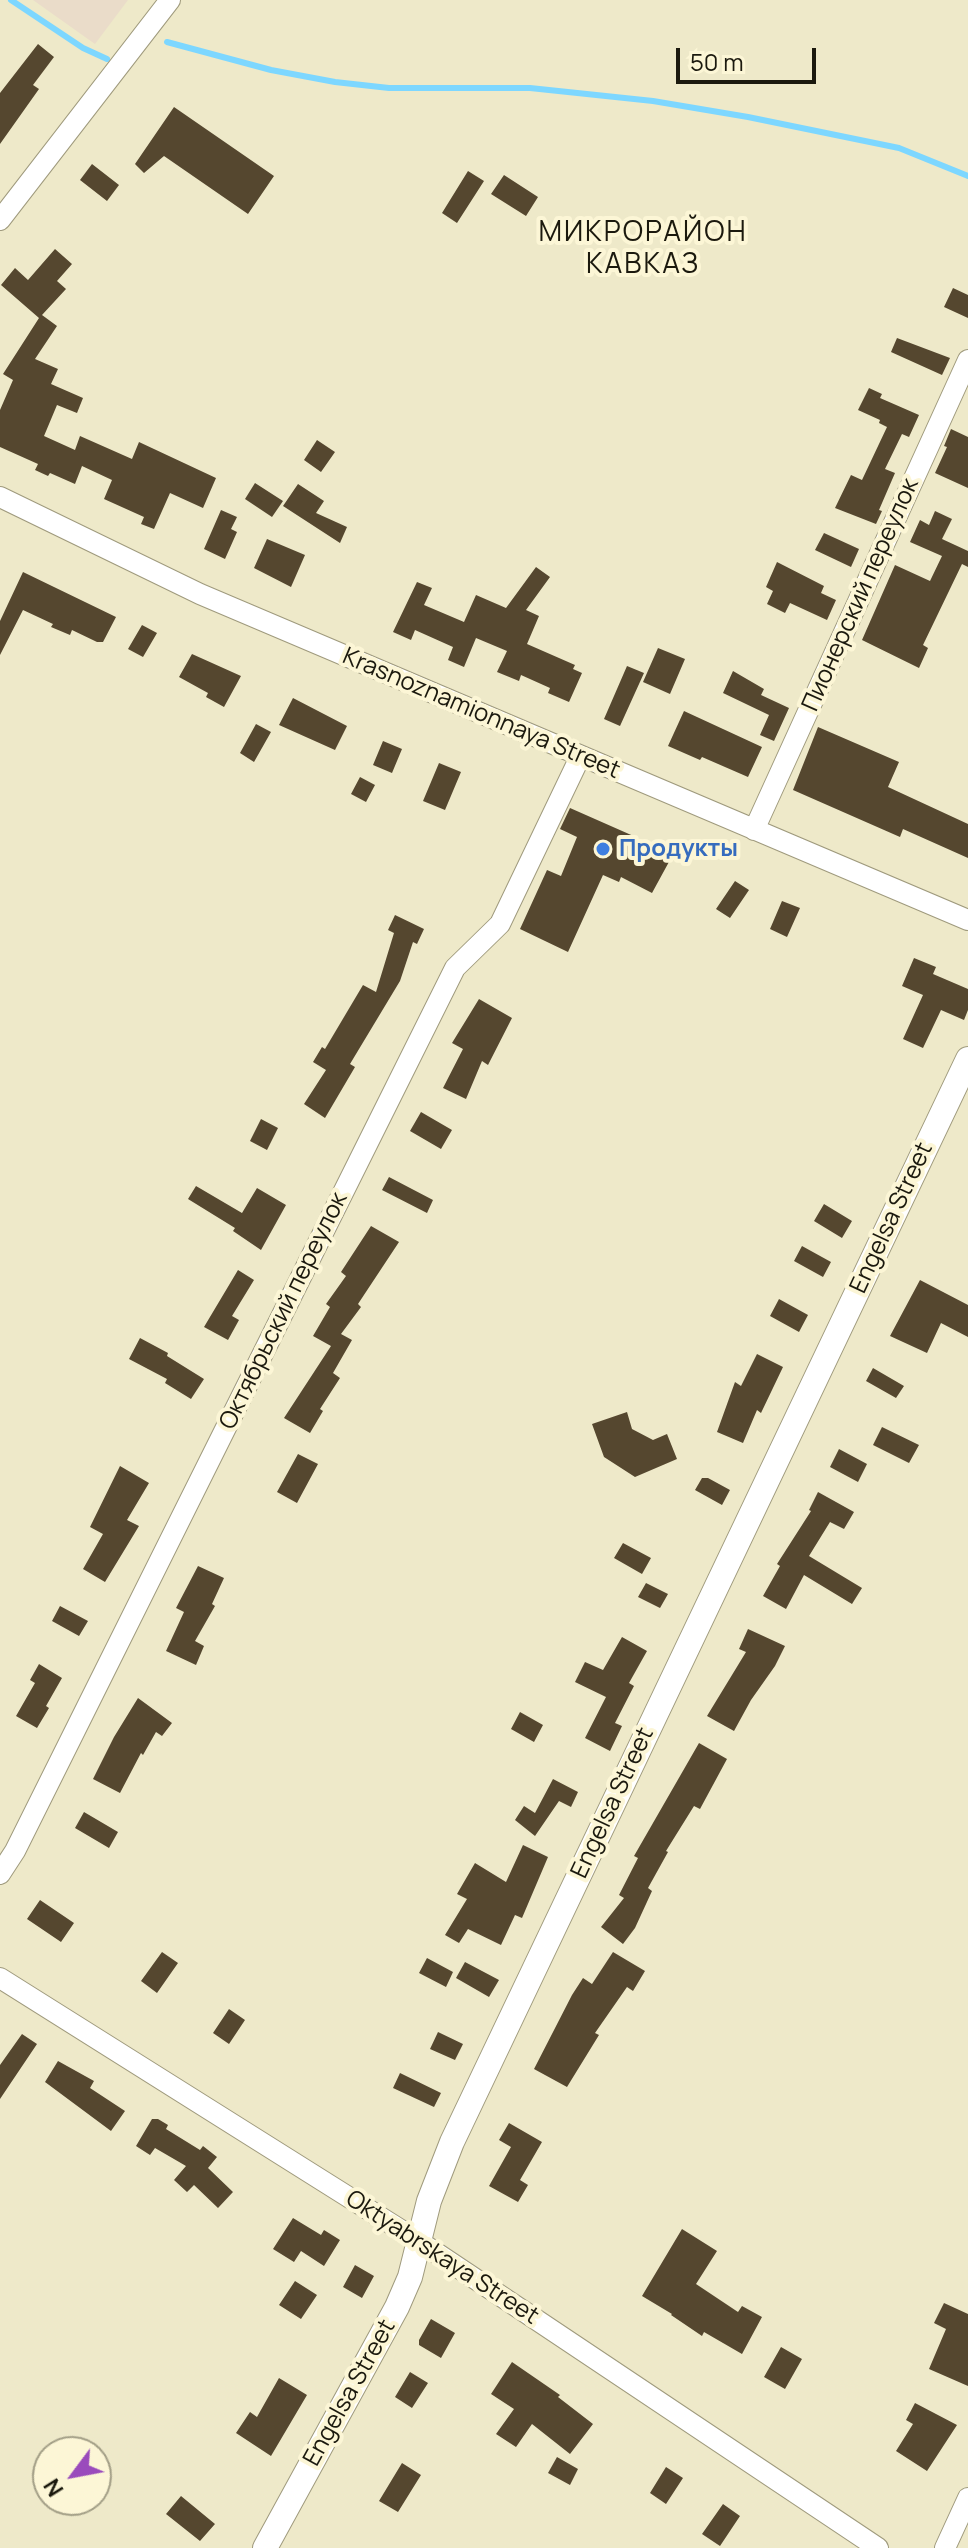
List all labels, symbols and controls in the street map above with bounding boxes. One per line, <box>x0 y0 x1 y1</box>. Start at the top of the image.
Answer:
scale bar <box>680 32 820 82</box>
text: 50 m <box>690 45 744 78</box>
district label: МИКРОРАЙОН КАВКАЗ <box>538 216 748 282</box>
street label: Пионерский переулок <box>797 474 925 716</box>
street label: Krasnoznamionnaya Street <box>338 642 624 786</box>
place label: Продукты <box>619 835 738 863</box>
marker: Продукты <box>594 840 612 858</box>
street label: Engelsa Street <box>845 1138 939 1298</box>
street label: Октябрьский переулок <box>214 1188 354 1434</box>
street label: Engelsa Street <box>566 1723 660 1883</box>
street label: Oktyabrskaya Street <box>340 2185 544 2331</box>
street label: Engelsa Street <box>298 2315 402 2471</box>
north arrow <box>32 2436 112 2516</box>
text: N <box>36 2473 70 2502</box>

